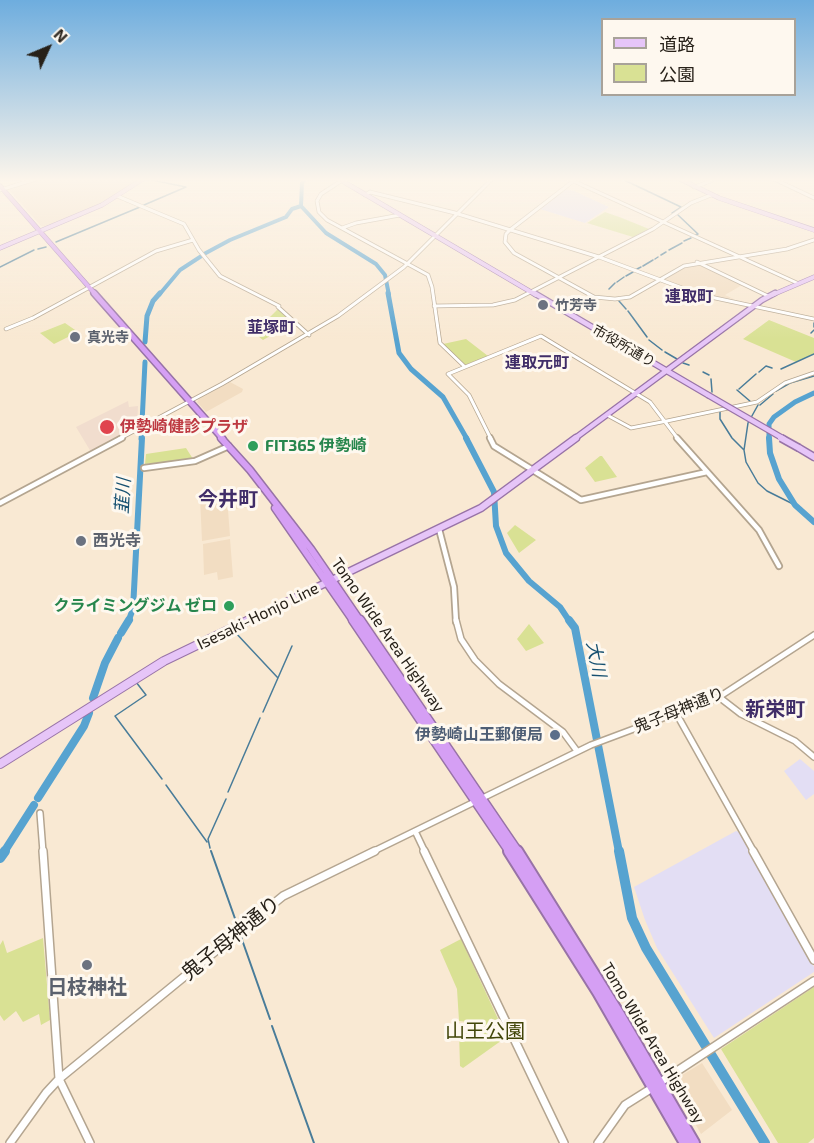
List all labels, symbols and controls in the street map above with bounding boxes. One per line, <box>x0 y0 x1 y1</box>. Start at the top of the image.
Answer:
north arrow <box>18 18 78 78</box>
legend <box>601 18 796 96</box>
text: N <box>50 24 72 46</box>
text: 道路 <box>659 33 695 55</box>
text: 公園 <box>659 63 695 85</box>
district label: 連取町 <box>665 287 713 307</box>
place label: 竹芳寺 <box>555 297 597 313</box>
marker: 竹芳寺 <box>536 298 550 312</box>
district label: 韮塚町 <box>247 318 295 338</box>
street label: 市役所通り <box>589 321 659 371</box>
place label: 真光寺 <box>87 329 129 345</box>
marker: 真光寺 <box>68 330 82 344</box>
district label: 連取元町 <box>505 353 569 373</box>
place label: 伊勢崎健診プラザ <box>120 417 248 437</box>
marker: 伊勢崎健診プラザ <box>98 418 116 436</box>
place label: FIT365 伊勢崎 <box>265 436 367 456</box>
marker: FIT365 伊勢崎 <box>246 439 260 453</box>
water label: 韮川 <box>111 477 135 515</box>
district label: 今井町 <box>198 487 258 511</box>
place label: 西光寺 <box>93 531 141 551</box>
marker: 西光寺 <box>74 534 88 548</box>
street label: Tomo Wide Area Highway <box>327 554 449 716</box>
street label: Isesaki-Honjo Line <box>194 578 322 654</box>
place label: クライミングジム ゼロ <box>54 596 217 616</box>
marker: クライミングジム ゼロ <box>222 599 236 613</box>
water label: 大川 <box>582 639 610 679</box>
street label: 鬼子母神通り <box>631 683 727 737</box>
district label: 新栄町 <box>745 697 805 721</box>
place label: 伊勢崎山王郵便局 <box>415 725 543 745</box>
marker: 伊勢崎山王郵便局 <box>548 728 562 742</box>
street label: 鬼子母神通り <box>177 891 285 985</box>
marker: 日枝神社 <box>80 958 94 972</box>
street label: Tomo Wide Area Highway <box>597 959 709 1127</box>
place label: 日枝神社 <box>47 975 127 999</box>
park label: 山王公園 <box>445 1019 525 1043</box>

